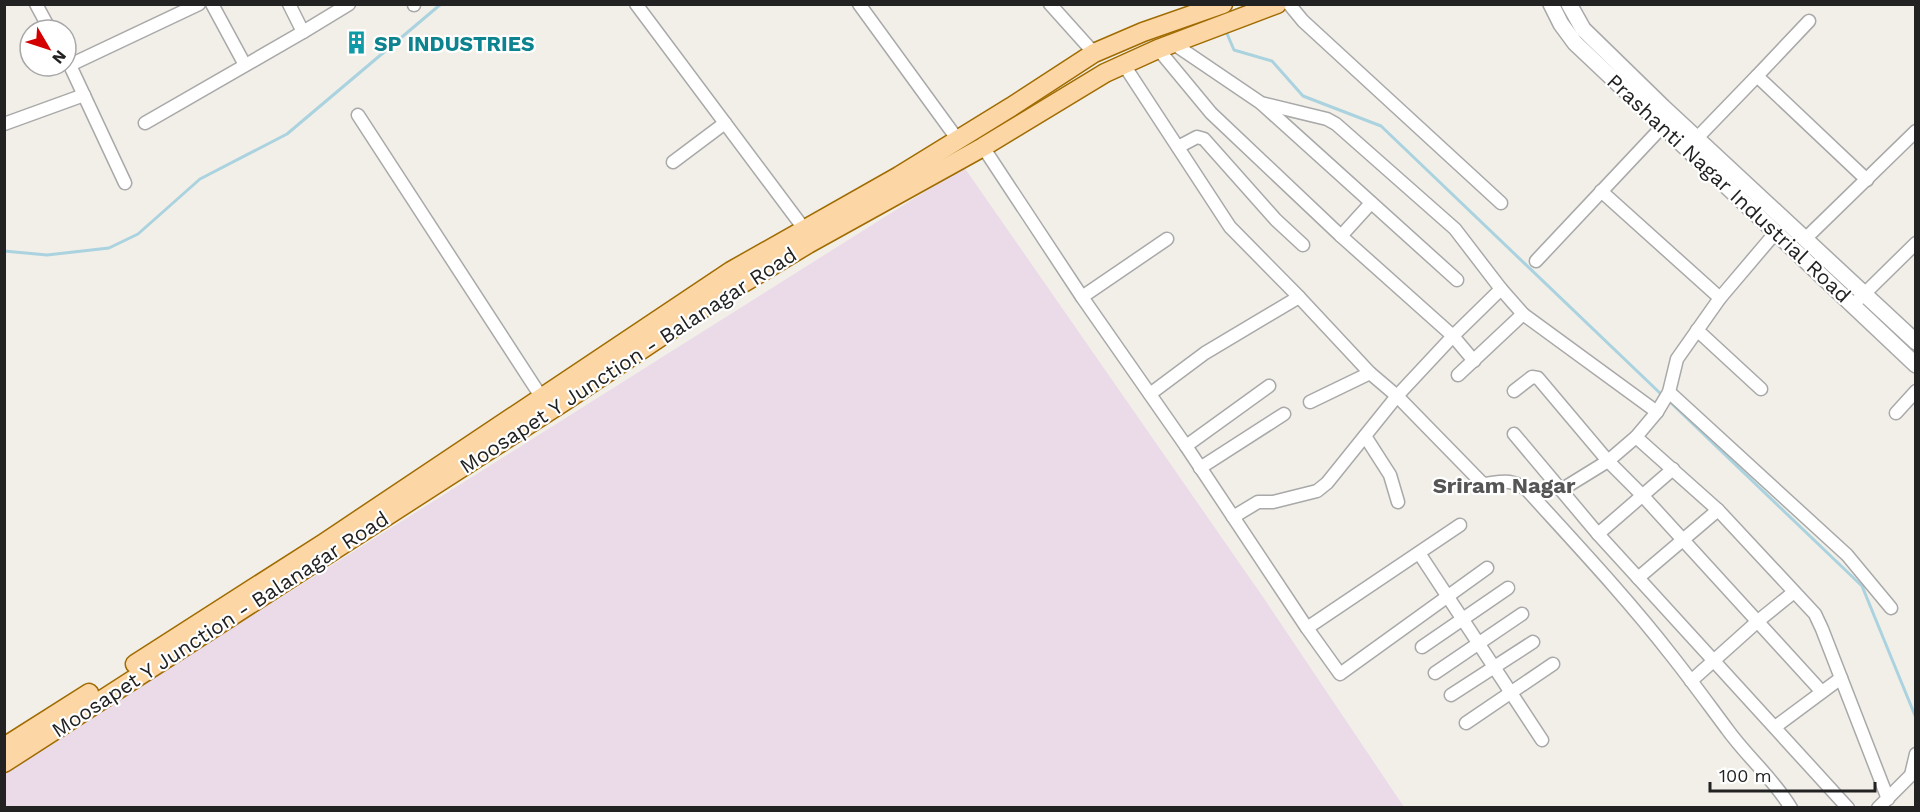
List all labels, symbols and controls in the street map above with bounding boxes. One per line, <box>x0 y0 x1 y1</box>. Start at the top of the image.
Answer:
north arrow <box>18 18 78 78</box>
building icon: SP INDUSTRIES <box>343 30 369 56</box>
place label: SP INDUSTRIES <box>374 31 535 56</box>
text: N <box>48 47 70 68</box>
street label: Prashanti Nagar Industrial Road <box>1602 68 1856 308</box>
street label: Moosapet Y Junction - Balanagar Road <box>455 242 801 478</box>
district label: Sriram Nagar <box>1433 473 1576 498</box>
street label: Moosapet Y Junction - Balanagar Road <box>47 506 393 742</box>
scale bar <box>1710 755 1875 793</box>
text: 100 m <box>1719 765 1772 786</box>

